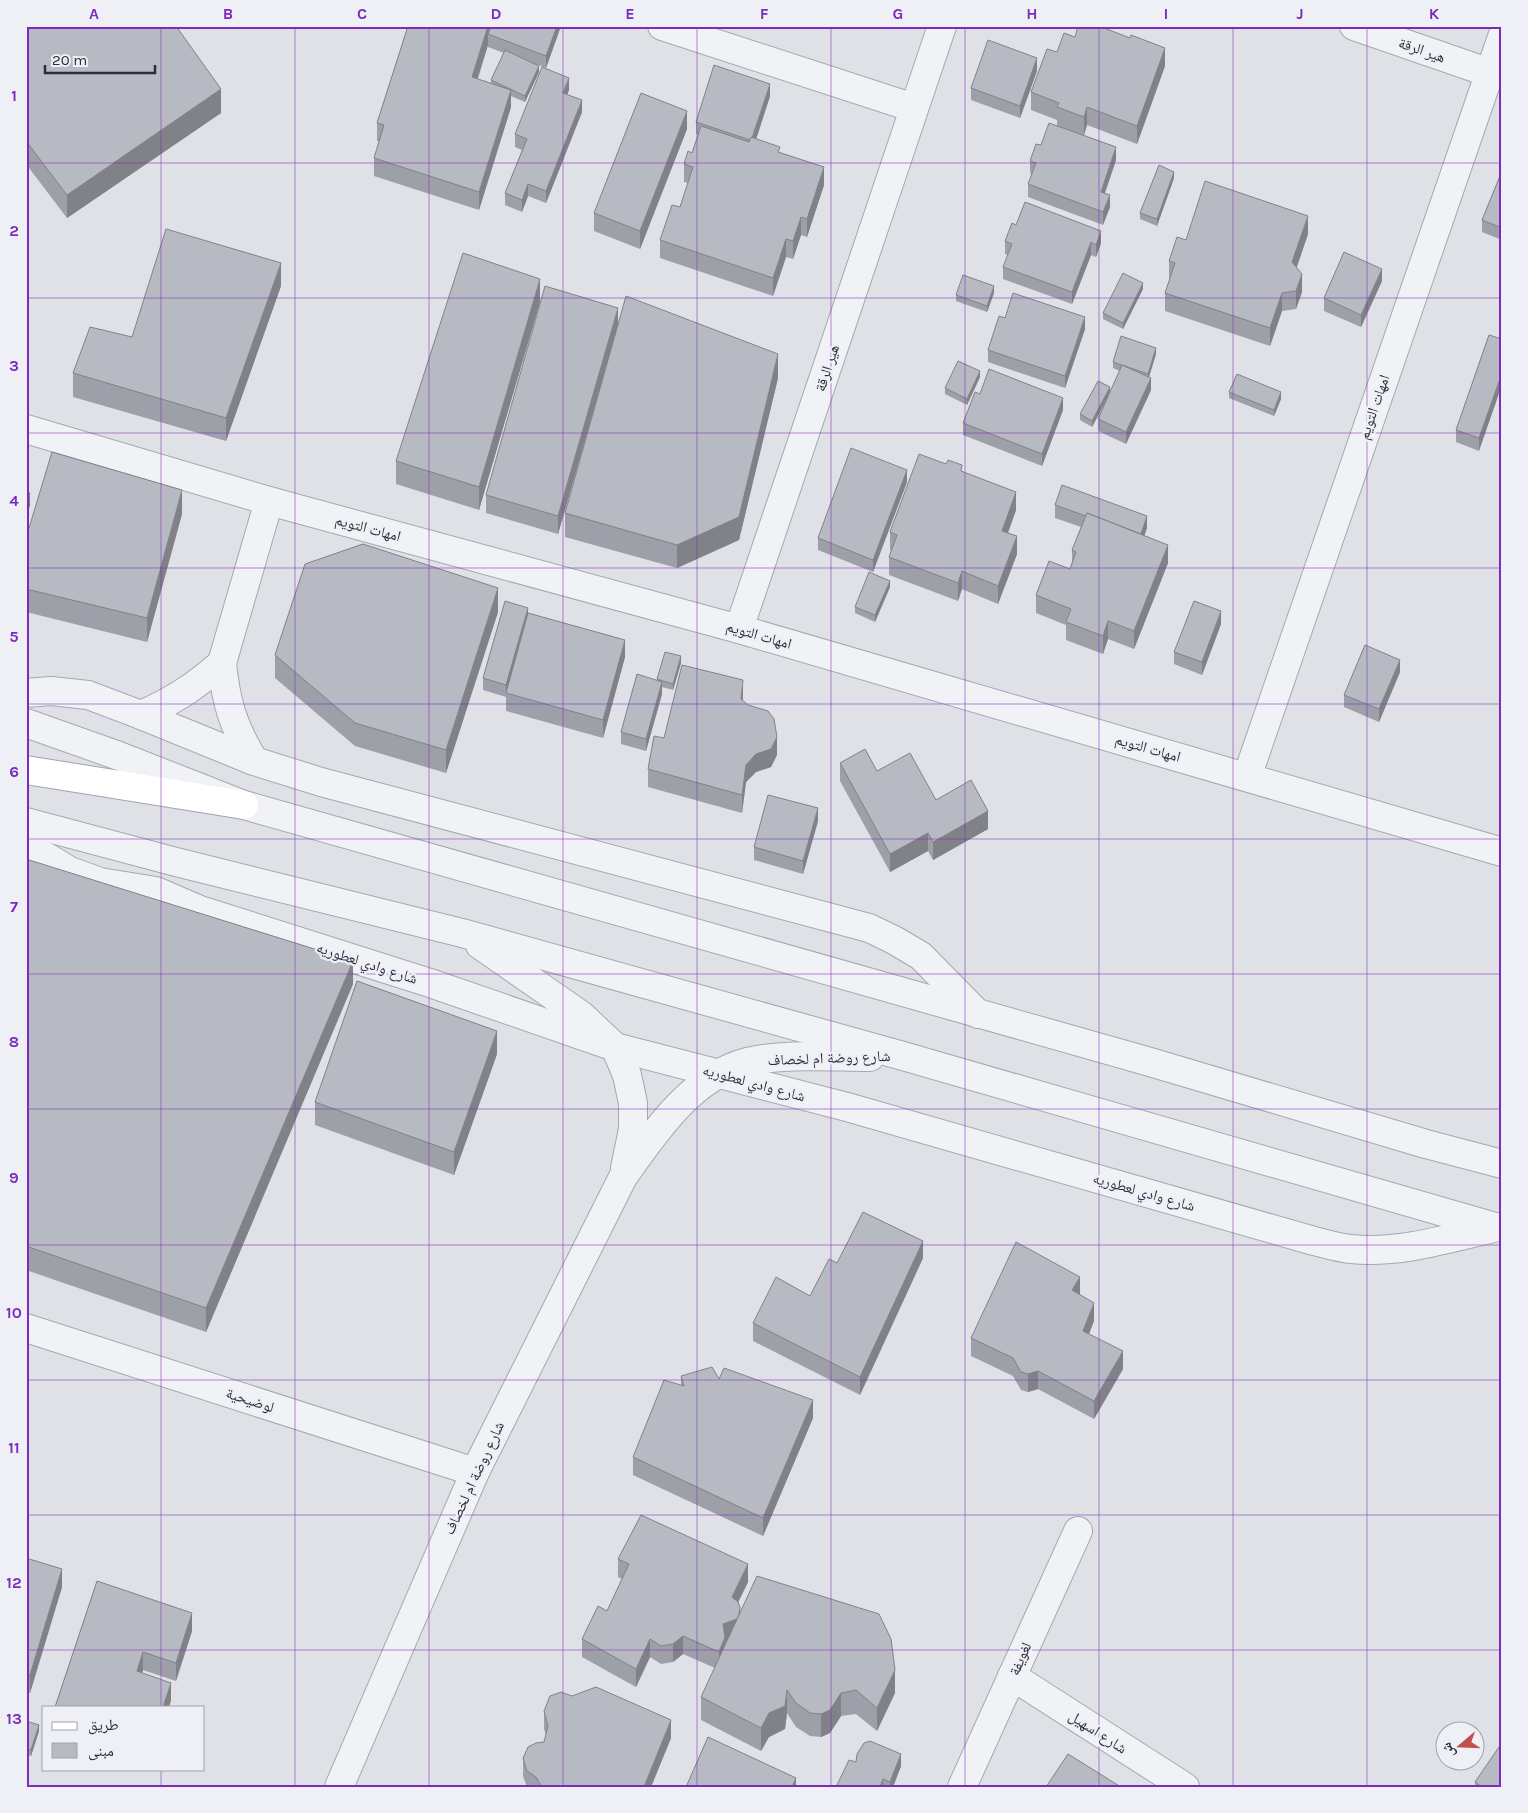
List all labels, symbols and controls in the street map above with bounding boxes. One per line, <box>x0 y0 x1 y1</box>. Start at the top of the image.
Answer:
text: A <box>89 4 99 23</box>
text: B <box>223 4 233 23</box>
text: C <box>357 4 367 23</box>
text: D <box>491 4 502 23</box>
text: E <box>625 4 635 23</box>
text: F <box>760 4 769 23</box>
text: G <box>893 4 903 23</box>
text: H <box>1026 4 1038 23</box>
text: I <box>1164 4 1168 23</box>
text: J <box>1296 4 1304 23</box>
text: K <box>1429 4 1440 23</box>
street label: هير الرقة <box>1396 34 1448 66</box>
scale bar <box>45 42 155 74</box>
text: 20 m <box>52 51 87 69</box>
text: 1 <box>11 86 17 105</box>
text: 2 <box>9 221 19 240</box>
street label: هير الرقة <box>811 342 843 394</box>
text: 3 <box>9 356 19 375</box>
street label: امهات التويم <box>1355 372 1394 442</box>
text: 4 <box>9 491 19 510</box>
street label: امهات التويم <box>333 511 403 546</box>
street label: امهات التويم <box>724 617 794 654</box>
text: 5 <box>9 627 19 646</box>
street label: امهات التويم <box>1113 730 1183 767</box>
text: 6 <box>9 762 19 781</box>
text: 7 <box>10 897 18 916</box>
street label: شارع وادي لعطوريه <box>313 938 420 991</box>
text: 8 <box>9 1032 19 1051</box>
street label: شارع روضة ام لخصاف <box>767 1047 891 1070</box>
street label: شارع وادي لعطوريه <box>700 1061 807 1108</box>
text: 9 <box>9 1168 19 1187</box>
street label: شارع وادي لعطوريه <box>1090 1169 1197 1218</box>
text: 10 <box>6 1303 22 1322</box>
street label: لوضيحية <box>224 1384 276 1416</box>
street label: شارع روضة ام لخصاف <box>440 1418 509 1538</box>
text: 11 <box>8 1438 20 1457</box>
text: 12 <box>6 1573 22 1592</box>
street label: لغويفة <box>1005 1640 1035 1678</box>
legend <box>42 1706 205 1770</box>
street label: شارع اسهيل <box>1065 1707 1130 1758</box>
text: 13 <box>6 1709 22 1728</box>
text: طريق <box>88 1716 119 1735</box>
north arrow <box>1436 1720 1486 1770</box>
text: ش <box>1438 1740 1459 1760</box>
text: مبنى <box>88 1742 114 1761</box>

